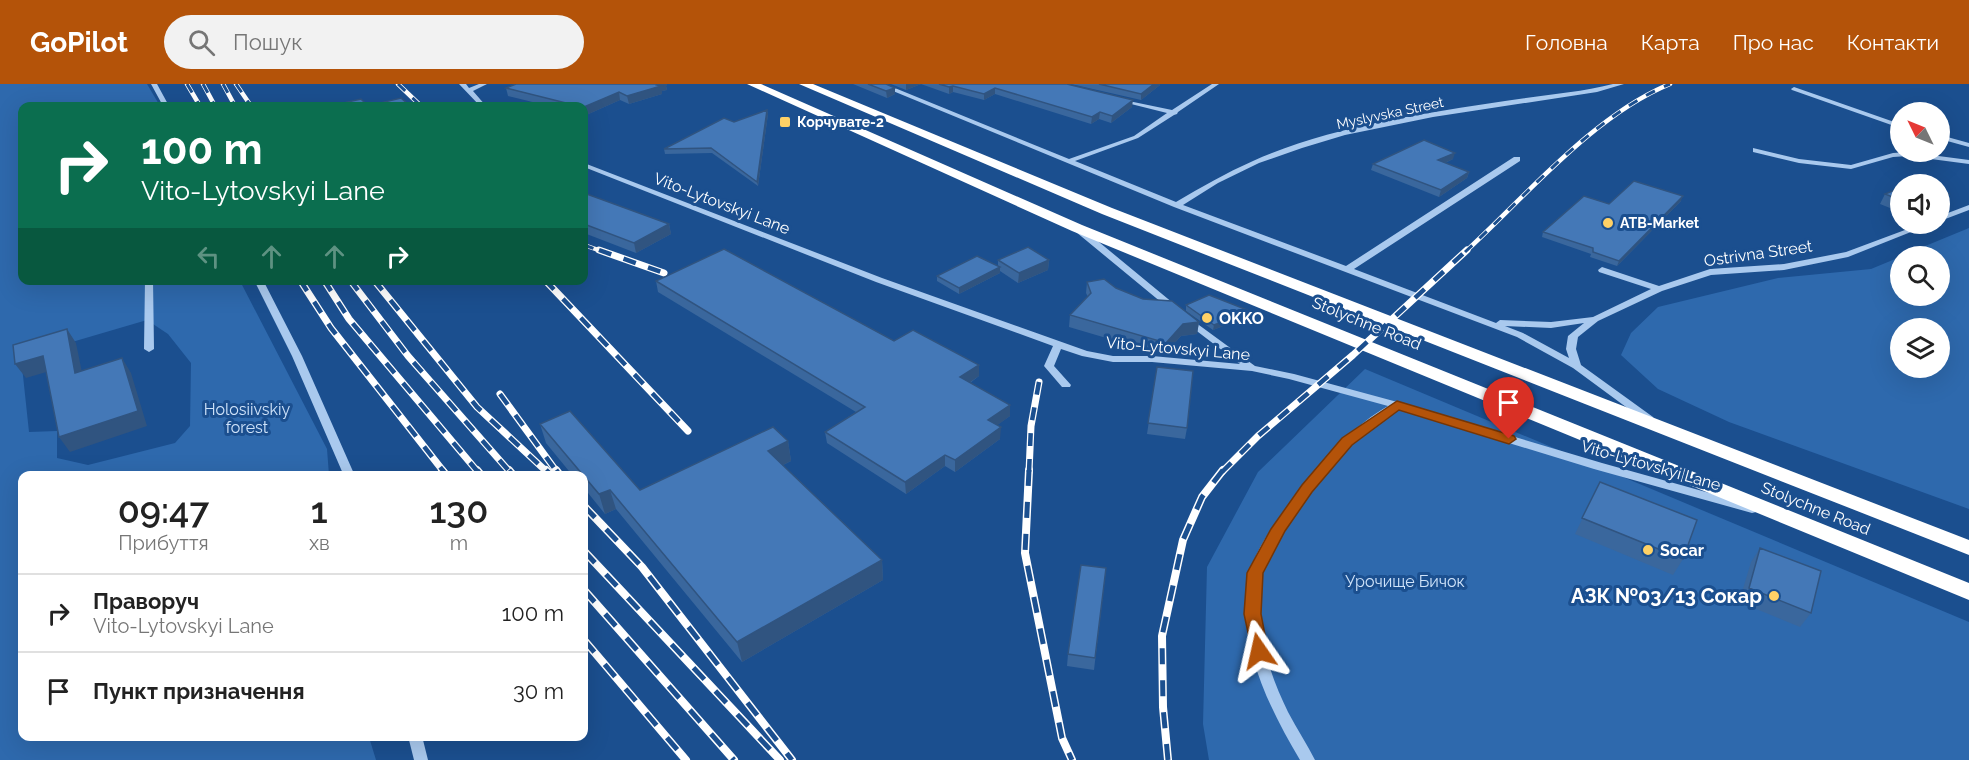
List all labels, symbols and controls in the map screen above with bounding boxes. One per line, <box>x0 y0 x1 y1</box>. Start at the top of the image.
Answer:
search box <box>164 15 584 69</box>
text: GoPilot <box>30 26 128 59</box>
icon: search <box>185 26 218 59</box>
text: Пошук <box>233 29 303 55</box>
text: Головна <box>1525 30 1608 55</box>
text: Карта <box>1641 30 1700 55</box>
text: Про нас <box>1733 30 1814 55</box>
text: Контакти <box>1847 30 1939 55</box>
street label: Myslyvska Street <box>1335 94 1445 132</box>
north arrow <box>1890 102 1950 162</box>
map controls <box>1890 102 1950 378</box>
place label: Корчувате-2 <box>797 114 884 130</box>
marker: Корчувате-2 <box>778 115 792 129</box>
text: 100 m <box>141 125 263 174</box>
icon: right <box>42 126 120 204</box>
street label: Vito-Lytovskyi Lane <box>651 169 793 238</box>
button: sound <box>1890 174 1950 234</box>
text: Vito-Lytovskyi Lane <box>141 175 385 206</box>
place label: ATB-Market <box>1620 215 1700 231</box>
marker: ATB-Market <box>1601 216 1615 230</box>
street label: Ostrivna Street <box>1703 236 1814 271</box>
icon: left <box>192 240 225 273</box>
icon: ahead <box>255 240 288 273</box>
icon: ahead <box>318 240 351 273</box>
icon: right <box>381 240 414 273</box>
button: search <box>1890 246 1950 306</box>
street label: Stolychne Road <box>1309 293 1424 354</box>
place label: OKKO <box>1219 309 1264 328</box>
marker: OKKO <box>1200 311 1214 325</box>
button: layers <box>1890 318 1950 378</box>
street label: Vito-Lytovskyi Lane <box>1105 333 1251 364</box>
pin <box>1483 377 1534 439</box>
icon: arrive <box>1492 386 1525 419</box>
park label: Holosiivskiy forest <box>204 400 291 437</box>
street label: Vito-Lytovskyi Lane <box>1579 436 1723 495</box>
street label: Stolychne Road <box>1758 478 1873 539</box>
text: 09:47 <box>118 489 209 531</box>
text: 1 <box>311 489 328 531</box>
text: 130 <box>429 489 488 531</box>
text: Прибуття <box>118 531 209 555</box>
text: хв <box>309 531 330 555</box>
text: m <box>450 531 468 555</box>
place label: Socar <box>1660 541 1704 560</box>
marker: Socar <box>1641 543 1655 557</box>
park label: Урочище Бичок <box>1345 572 1465 591</box>
place label: АЗК №03/13 Сокар <box>1571 584 1762 608</box>
text: Праворуч <box>93 588 199 614</box>
marker: АЗК №03/13 Сокар <box>1767 589 1781 603</box>
icon: right <box>42 597 75 630</box>
text: 100 m <box>502 600 564 626</box>
text: Vito-Lytovskyi Lane <box>93 614 274 638</box>
position arrow <box>1227 619 1291 683</box>
icon: arrive <box>42 675 75 708</box>
text: Пункт призначення <box>93 678 305 704</box>
text: 30 m <box>513 678 564 704</box>

